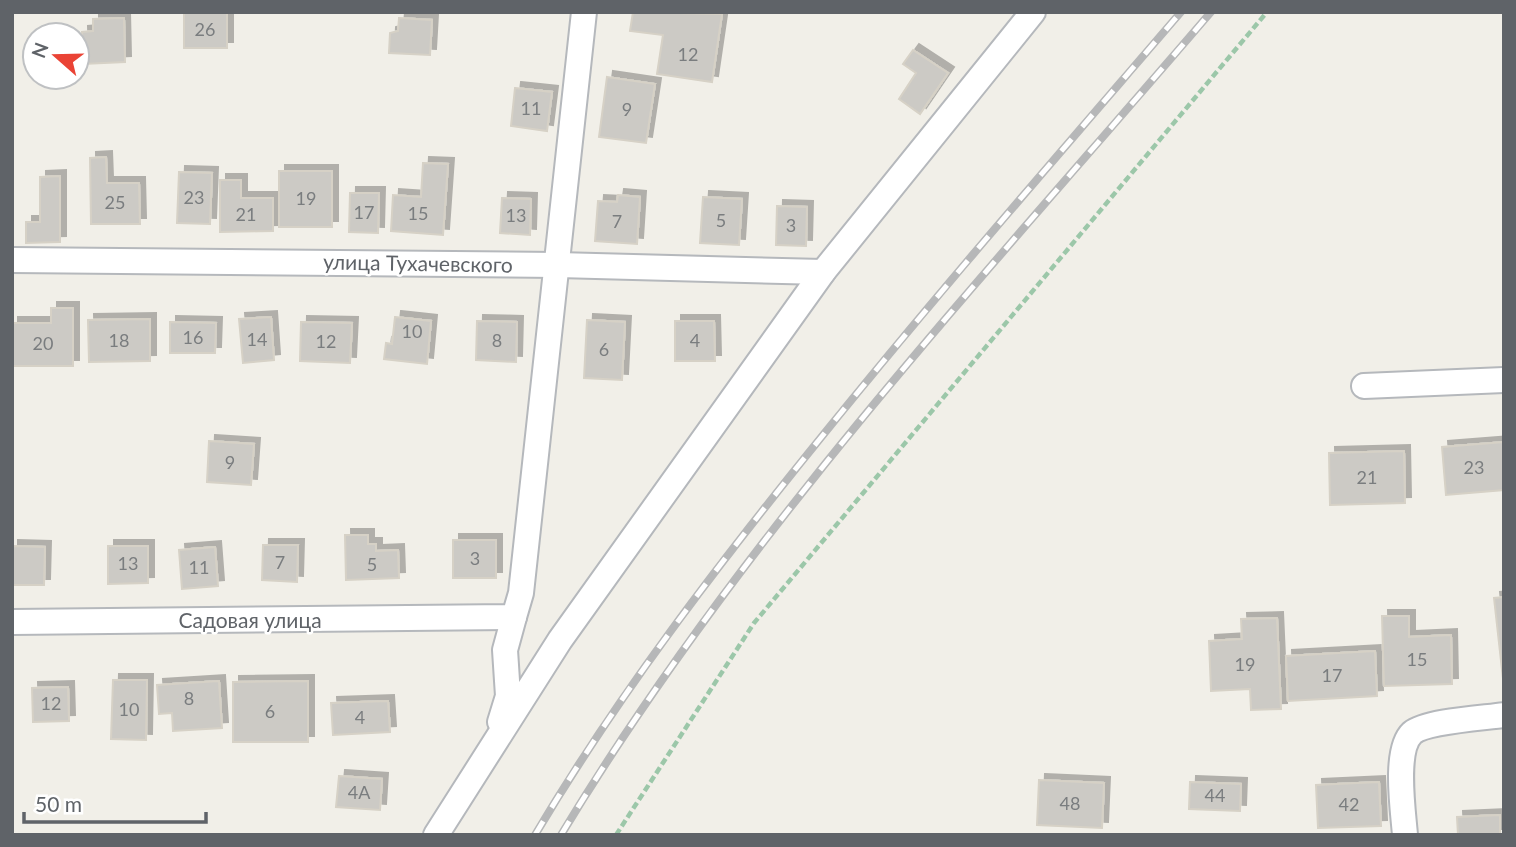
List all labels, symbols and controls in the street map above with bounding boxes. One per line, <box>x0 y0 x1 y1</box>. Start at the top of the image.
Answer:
house number: 26 <box>195 18 215 40</box>
north arrow <box>21 21 91 91</box>
text: N <box>26 39 53 61</box>
house number: 12 <box>678 43 698 65</box>
house number: 11 <box>521 97 541 119</box>
house number: 9 <box>622 98 632 120</box>
house number: 23 <box>184 186 204 208</box>
house number: 19 <box>296 187 316 209</box>
house number: 25 <box>105 191 125 213</box>
house number: 17 <box>354 201 374 223</box>
house number: 15 <box>408 202 428 224</box>
house number: 21 <box>236 203 256 225</box>
house number: 13 <box>506 204 526 226</box>
house number: 5 <box>716 209 726 231</box>
house number: 7 <box>612 210 622 232</box>
house number: 3 <box>786 214 796 236</box>
street label: улица Тухачевского <box>323 248 513 277</box>
house number: 10 <box>402 320 422 342</box>
house number: 16 <box>183 326 203 348</box>
house number: 14 <box>247 328 267 350</box>
house number: 18 <box>109 329 129 351</box>
house number: 8 <box>492 329 502 351</box>
house number: 4 <box>690 329 700 351</box>
house number: 12 <box>316 330 336 352</box>
house number: 20 <box>33 332 53 354</box>
house number: 6 <box>599 338 609 360</box>
house number: 9 <box>225 451 235 473</box>
house number: 23 <box>1464 456 1484 478</box>
house number: 21 <box>1357 466 1377 488</box>
house number: 3 <box>470 547 480 569</box>
house number: 7 <box>275 551 285 573</box>
house number: 13 <box>118 552 138 574</box>
house number: 5 <box>367 553 377 575</box>
house number: 11 <box>189 556 209 578</box>
street label: Садовая улица <box>178 607 322 632</box>
house number: 15 <box>1407 648 1427 670</box>
house number: 19 <box>1235 653 1255 675</box>
house number: 17 <box>1322 664 1342 686</box>
house number: 8 <box>184 687 194 709</box>
house number: 12 <box>41 692 61 714</box>
house number: 10 <box>119 698 139 720</box>
house number: 6 <box>265 700 275 722</box>
house number: 4 <box>355 706 365 728</box>
scale bar <box>24 780 206 824</box>
house number: 4А <box>348 781 371 803</box>
house number: 44 <box>1205 784 1225 806</box>
text: 50 m <box>35 791 82 816</box>
house number: 48 <box>1060 792 1080 814</box>
house number: 42 <box>1339 793 1359 815</box>

